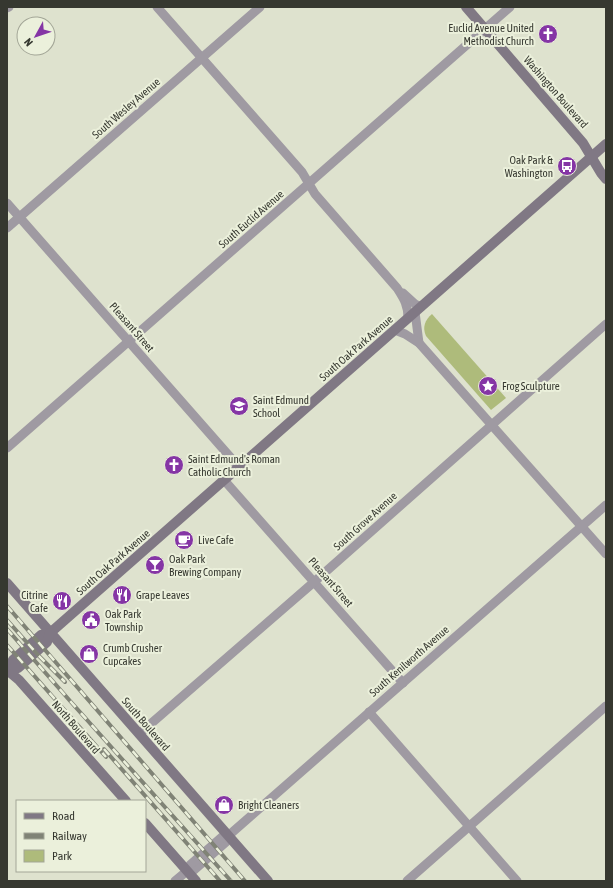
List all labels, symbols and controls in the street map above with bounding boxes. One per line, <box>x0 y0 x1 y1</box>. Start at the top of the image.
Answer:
north arrow <box>16 16 56 56</box>
place label: Euclid Avenue United Methodist Church <box>448 22 534 47</box>
church icon: Euclid Avenue United Methodist Church <box>537 23 559 45</box>
text: N <box>22 36 35 49</box>
street label: Washington Boulevard <box>522 54 590 130</box>
street label: South Wesley Avenue <box>90 75 162 141</box>
place label: Oak Park & Washington <box>505 154 553 179</box>
bus stop icon: Oak Park & Washington <box>556 155 578 177</box>
street label: South Euclid Avenue <box>216 188 286 250</box>
street label: Pleasant Street <box>107 300 157 354</box>
street label: South Oak Park Avenue <box>317 313 395 383</box>
place icon: Frog Sculpture <box>477 375 499 397</box>
place label: Frog Sculpture <box>502 380 560 392</box>
place label: Saint Edmund School <box>253 394 309 419</box>
school or university icon: Saint Edmund School <box>228 395 250 417</box>
place label: Saint Edmund's Roman Catholic Church <box>188 453 280 478</box>
church icon: Saint Edmund's Roman Catholic Church <box>163 454 185 476</box>
street label: South Grove Avenue <box>331 490 399 552</box>
street label: South Oak Park Avenue <box>74 527 152 597</box>
cafe icon: Live Cafe <box>173 529 195 551</box>
place label: Live Cafe <box>198 534 234 546</box>
place label: Oak Park Brewing Company <box>169 553 242 578</box>
bar icon: Oak Park Brewing Company <box>144 554 166 576</box>
street label: Pleasant Street <box>306 555 356 609</box>
restaurant icon: Grape Leaves <box>111 584 133 606</box>
place label: Citrine Cafe <box>21 589 48 614</box>
place label: Grape Leaves <box>136 589 189 601</box>
restaurant icon: Citrine Cafe <box>51 590 73 612</box>
place label: Oak Park Township <box>105 608 143 633</box>
public building icon: Oak Park Township <box>80 609 102 631</box>
street label: South Kenilworth Avenue <box>367 623 451 699</box>
place label: Crumb Crusher Cupcakes <box>103 642 163 667</box>
shop icon: Crumb Crusher Cupcakes <box>78 643 100 665</box>
street label: South Boulevard <box>120 695 172 753</box>
street label: North Boulevard <box>50 698 102 756</box>
shop icon: Bright Cleaners <box>213 794 235 816</box>
place label: Bright Cleaners <box>238 799 299 811</box>
legend <box>16 800 146 872</box>
text: Road <box>52 809 75 823</box>
text: Railway <box>52 829 87 843</box>
text: Park <box>52 849 73 863</box>

